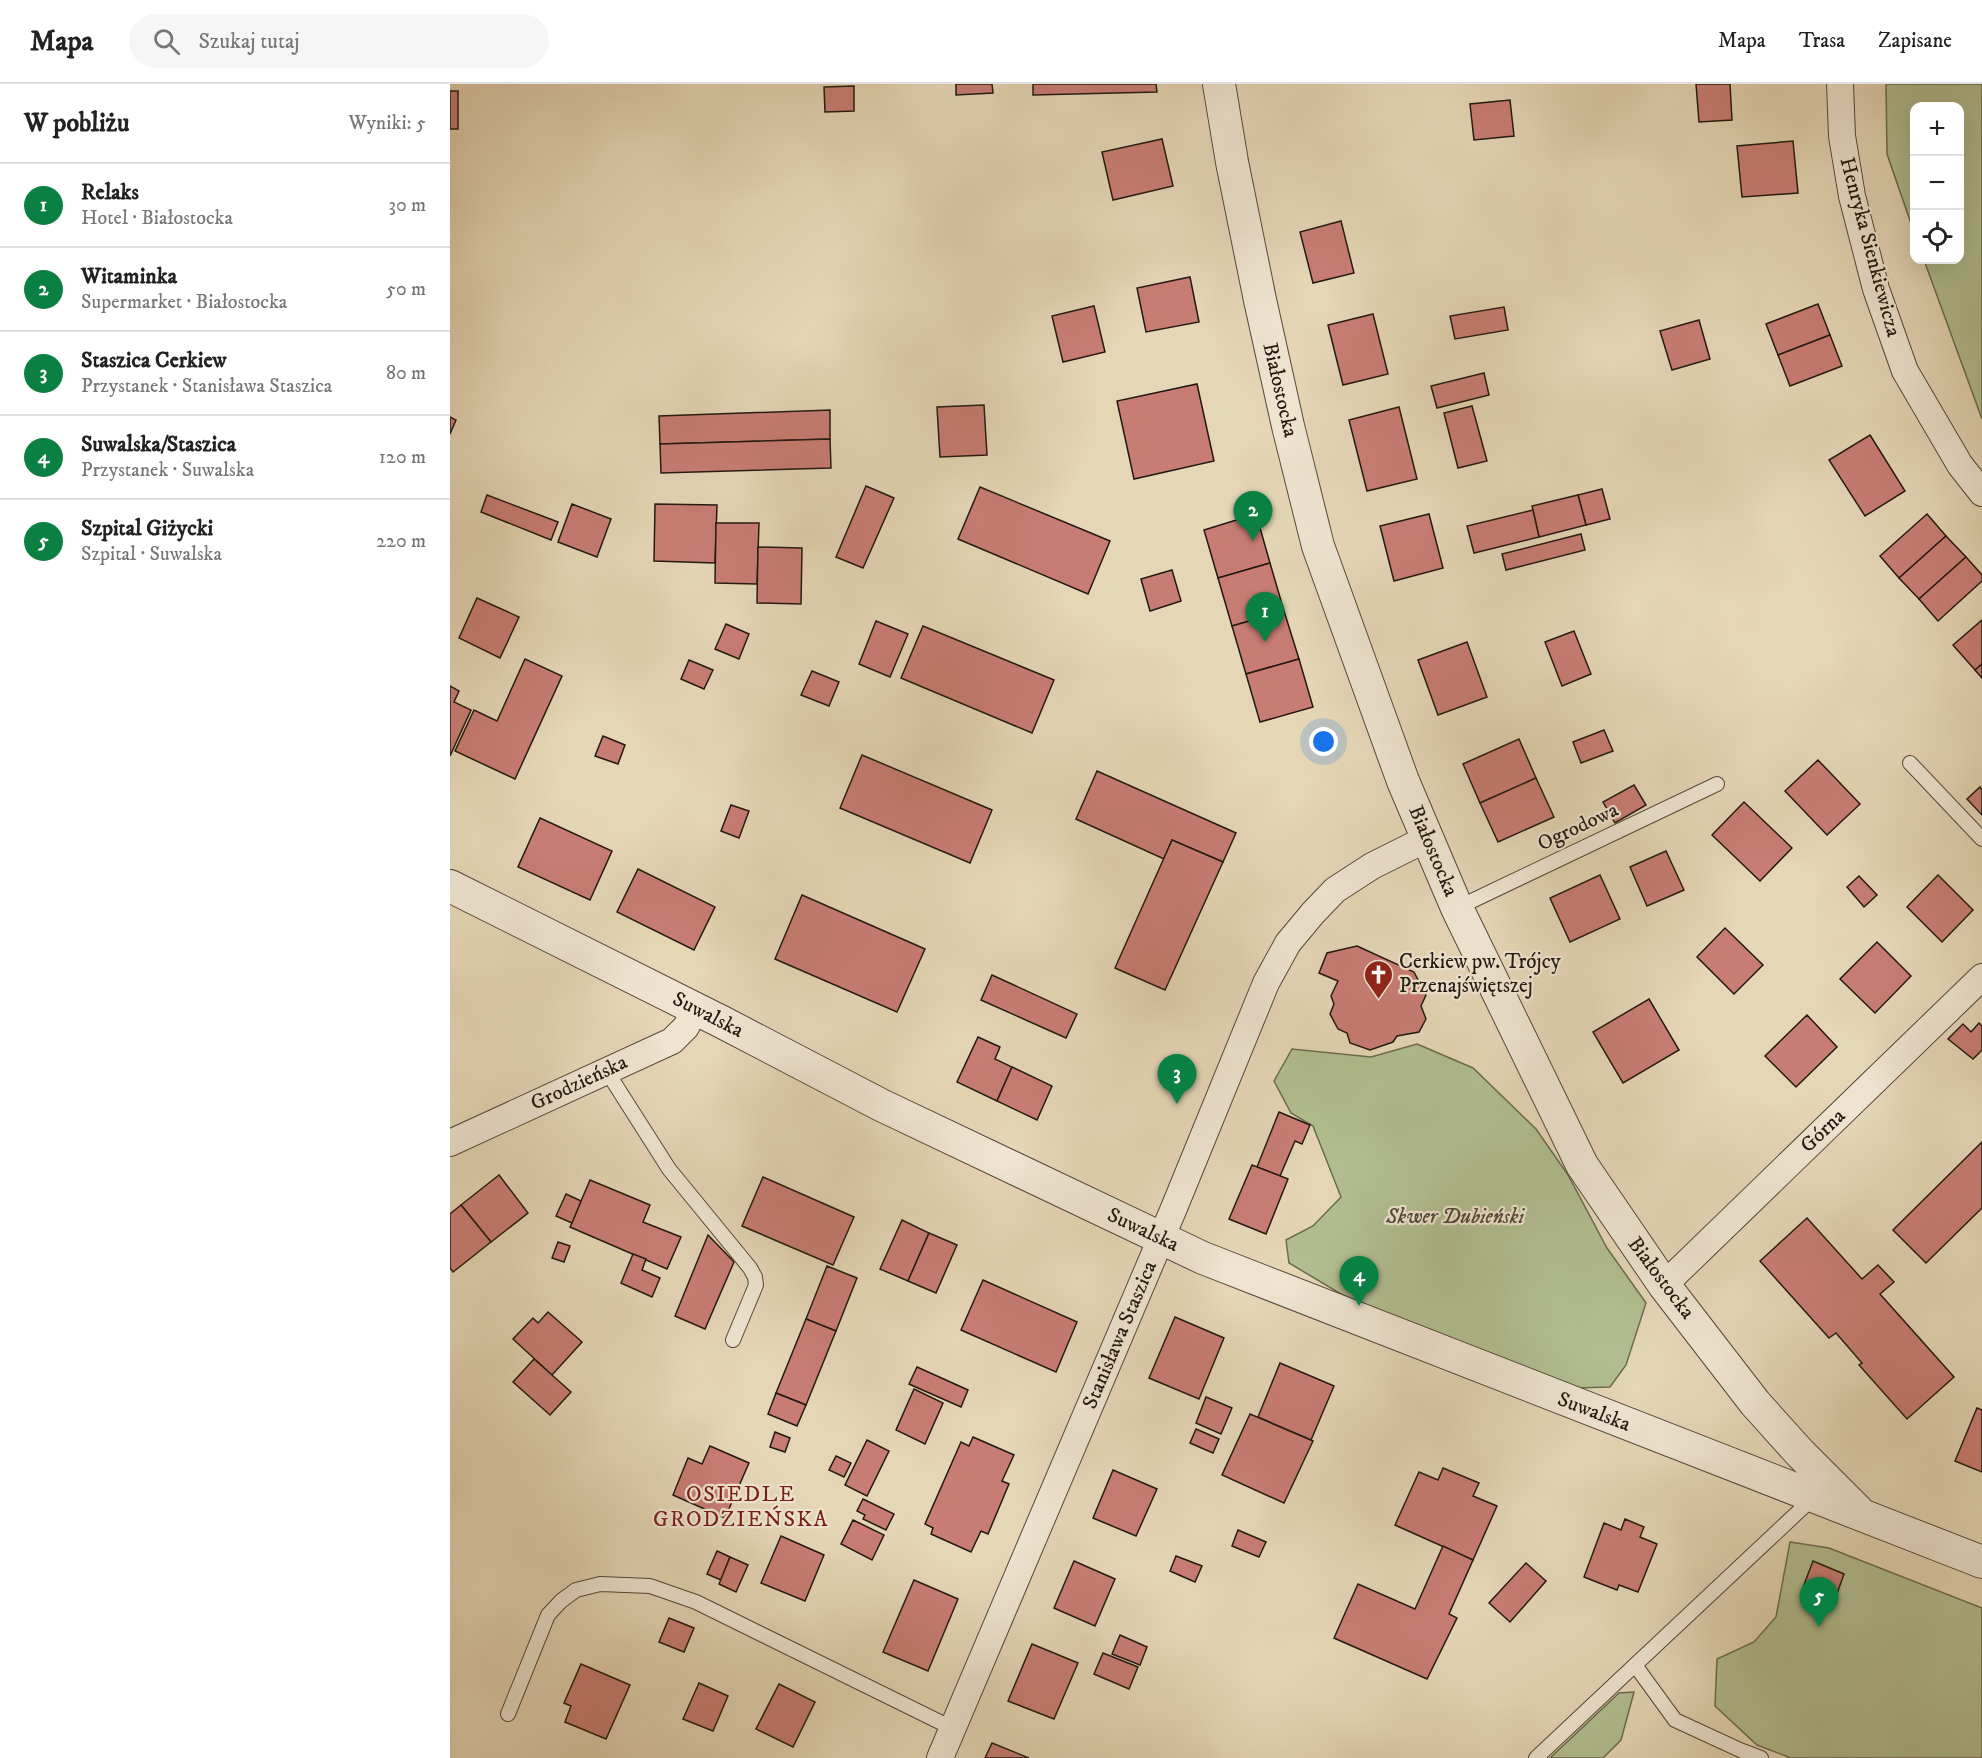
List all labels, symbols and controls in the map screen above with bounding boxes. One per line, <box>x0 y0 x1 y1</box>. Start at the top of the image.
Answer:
search box <box>129 14 549 68</box>
text: Mapa <box>30 24 93 59</box>
icon: search <box>150 25 183 58</box>
text: Szukaj tutaj <box>198 28 300 55</box>
text: Mapa <box>1718 28 1766 54</box>
text: Trasa <box>1799 28 1845 54</box>
text: Zapisane <box>1878 28 1952 54</box>
map controls <box>1910 102 1964 264</box>
button: + <box>1910 102 1964 156</box>
text: W pobliżu <box>24 107 129 140</box>
text: Wyniki: 5 <box>349 111 426 136</box>
street label: Henryka Sienkiewicza <box>1834 154 1906 340</box>
button: − <box>1910 156 1964 210</box>
text: Relaks <box>81 179 139 206</box>
text: 1 <box>40 193 47 218</box>
text: 30 m <box>388 193 426 218</box>
text: Hotel · Białostocka <box>81 206 233 231</box>
button: locate <box>1910 210 1964 264</box>
text: Witaminka <box>81 263 177 290</box>
text: 2 <box>39 277 48 302</box>
text: 50 m <box>386 277 426 302</box>
text: Supermarket · Białostocka <box>81 290 287 315</box>
street label: Białostocka <box>1257 340 1304 440</box>
text: Staszica Cerkiew <box>81 347 227 374</box>
text: 3 <box>40 361 47 386</box>
text: 80 m <box>386 361 426 386</box>
text: Przystanek · Stanisława Staszica <box>81 374 332 399</box>
text: Suwalska/Staszica <box>81 431 236 458</box>
text: 4 <box>38 445 49 470</box>
text: 120 m <box>379 445 426 470</box>
text: Przystanek · Suwalska <box>81 458 254 483</box>
pin: 2 <box>1234 492 1272 541</box>
text: Szpital Giżycki <box>81 515 213 542</box>
text: 5 <box>39 529 48 554</box>
text: 220 m <box>376 529 426 554</box>
text: Szpital · Suwalska <box>81 542 222 567</box>
pin: 1 <box>1246 592 1284 642</box>
your location <box>1309 727 1338 756</box>
street label: Ogrodowa <box>1533 797 1623 857</box>
street label: Białostocka <box>1402 802 1464 900</box>
place label: Cerkiew pw. Trójcy Przenajświętszej <box>1399 949 1562 999</box>
church icon: Cerkiew pw. Trójcy Przenajświętszej <box>1362 958 1394 1000</box>
street label: Suwalska <box>668 986 748 1044</box>
street label: Grodzieńska <box>527 1049 632 1117</box>
pin: 3 <box>1158 1054 1196 1104</box>
street label: Górna <box>1795 1103 1851 1159</box>
street label: Suwalska <box>1103 1202 1183 1258</box>
park label: Skwer Dubieński <box>1385 1204 1525 1230</box>
street label: Białostocka <box>1622 1232 1700 1324</box>
pin: 4 <box>1340 1256 1378 1306</box>
street label: Stanisława Staszica <box>1077 1257 1163 1413</box>
street label: Suwalska <box>1554 1386 1634 1438</box>
district label: OSIEDLE GRODZIEŃSKA <box>653 1481 829 1533</box>
pin: 5 <box>1800 1578 1838 1627</box>

